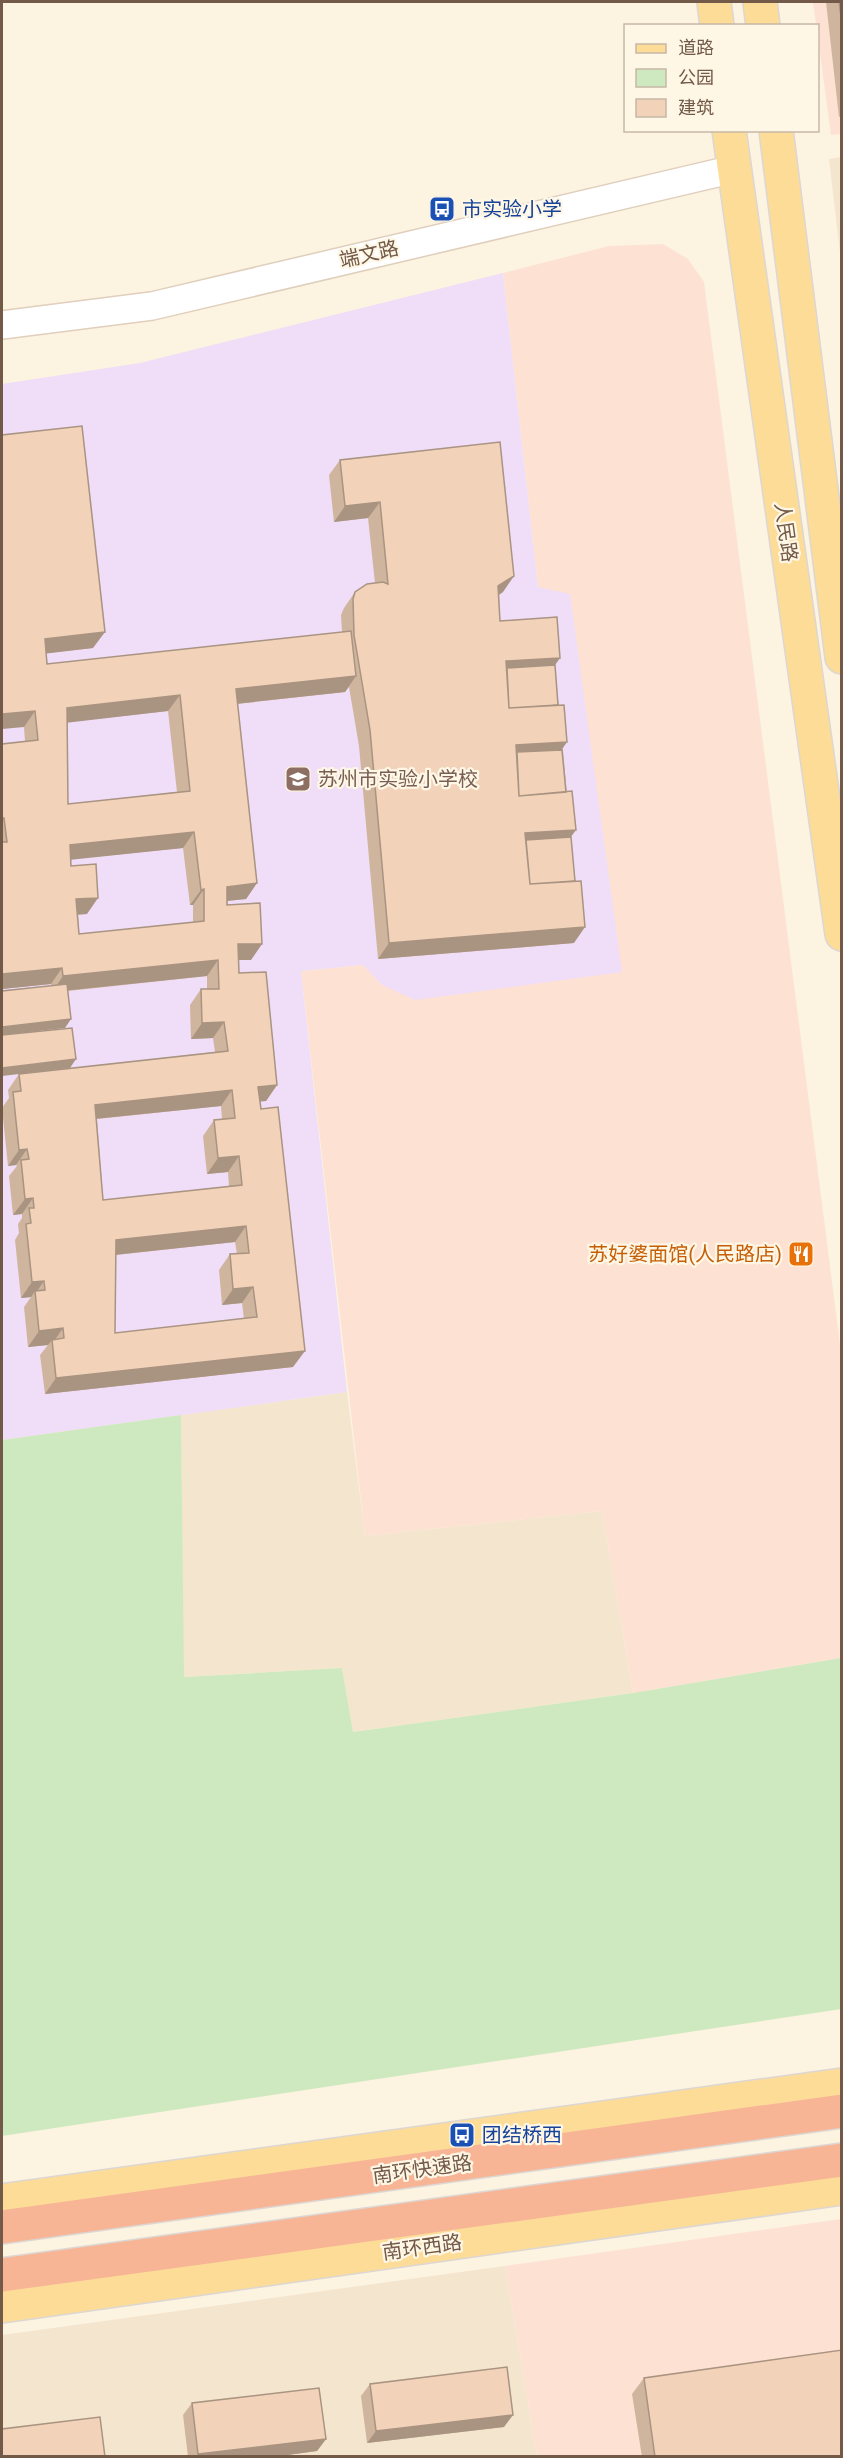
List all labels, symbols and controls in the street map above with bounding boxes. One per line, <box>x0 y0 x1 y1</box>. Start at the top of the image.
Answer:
legend <box>624 24 819 132</box>
text: 道路 <box>678 37 714 58</box>
text: 公园 <box>678 67 714 88</box>
text: 建筑 <box>678 97 714 118</box>
bus stop icon: 市实验小学 <box>427 194 457 224</box>
place label: 市实验小学 <box>462 197 562 221</box>
street label: 端文路 <box>337 236 401 272</box>
street label: 人民路 <box>770 501 802 563</box>
school or university icon: 苏州市实验小学校 <box>283 764 313 794</box>
place label: 苏州市实验小学校 <box>318 767 478 791</box>
restaurant icon: 苏好婆面馆(人民路店) <box>786 1239 816 1269</box>
place label: 苏好婆面馆(人民路店) <box>588 1242 782 1266</box>
bus stop icon: 团结桥西 <box>447 2120 477 2150</box>
place label: 团结桥西 <box>482 2123 562 2147</box>
street label: 南环快速路 <box>371 2150 473 2188</box>
street label: 南环西路 <box>381 2230 463 2264</box>

